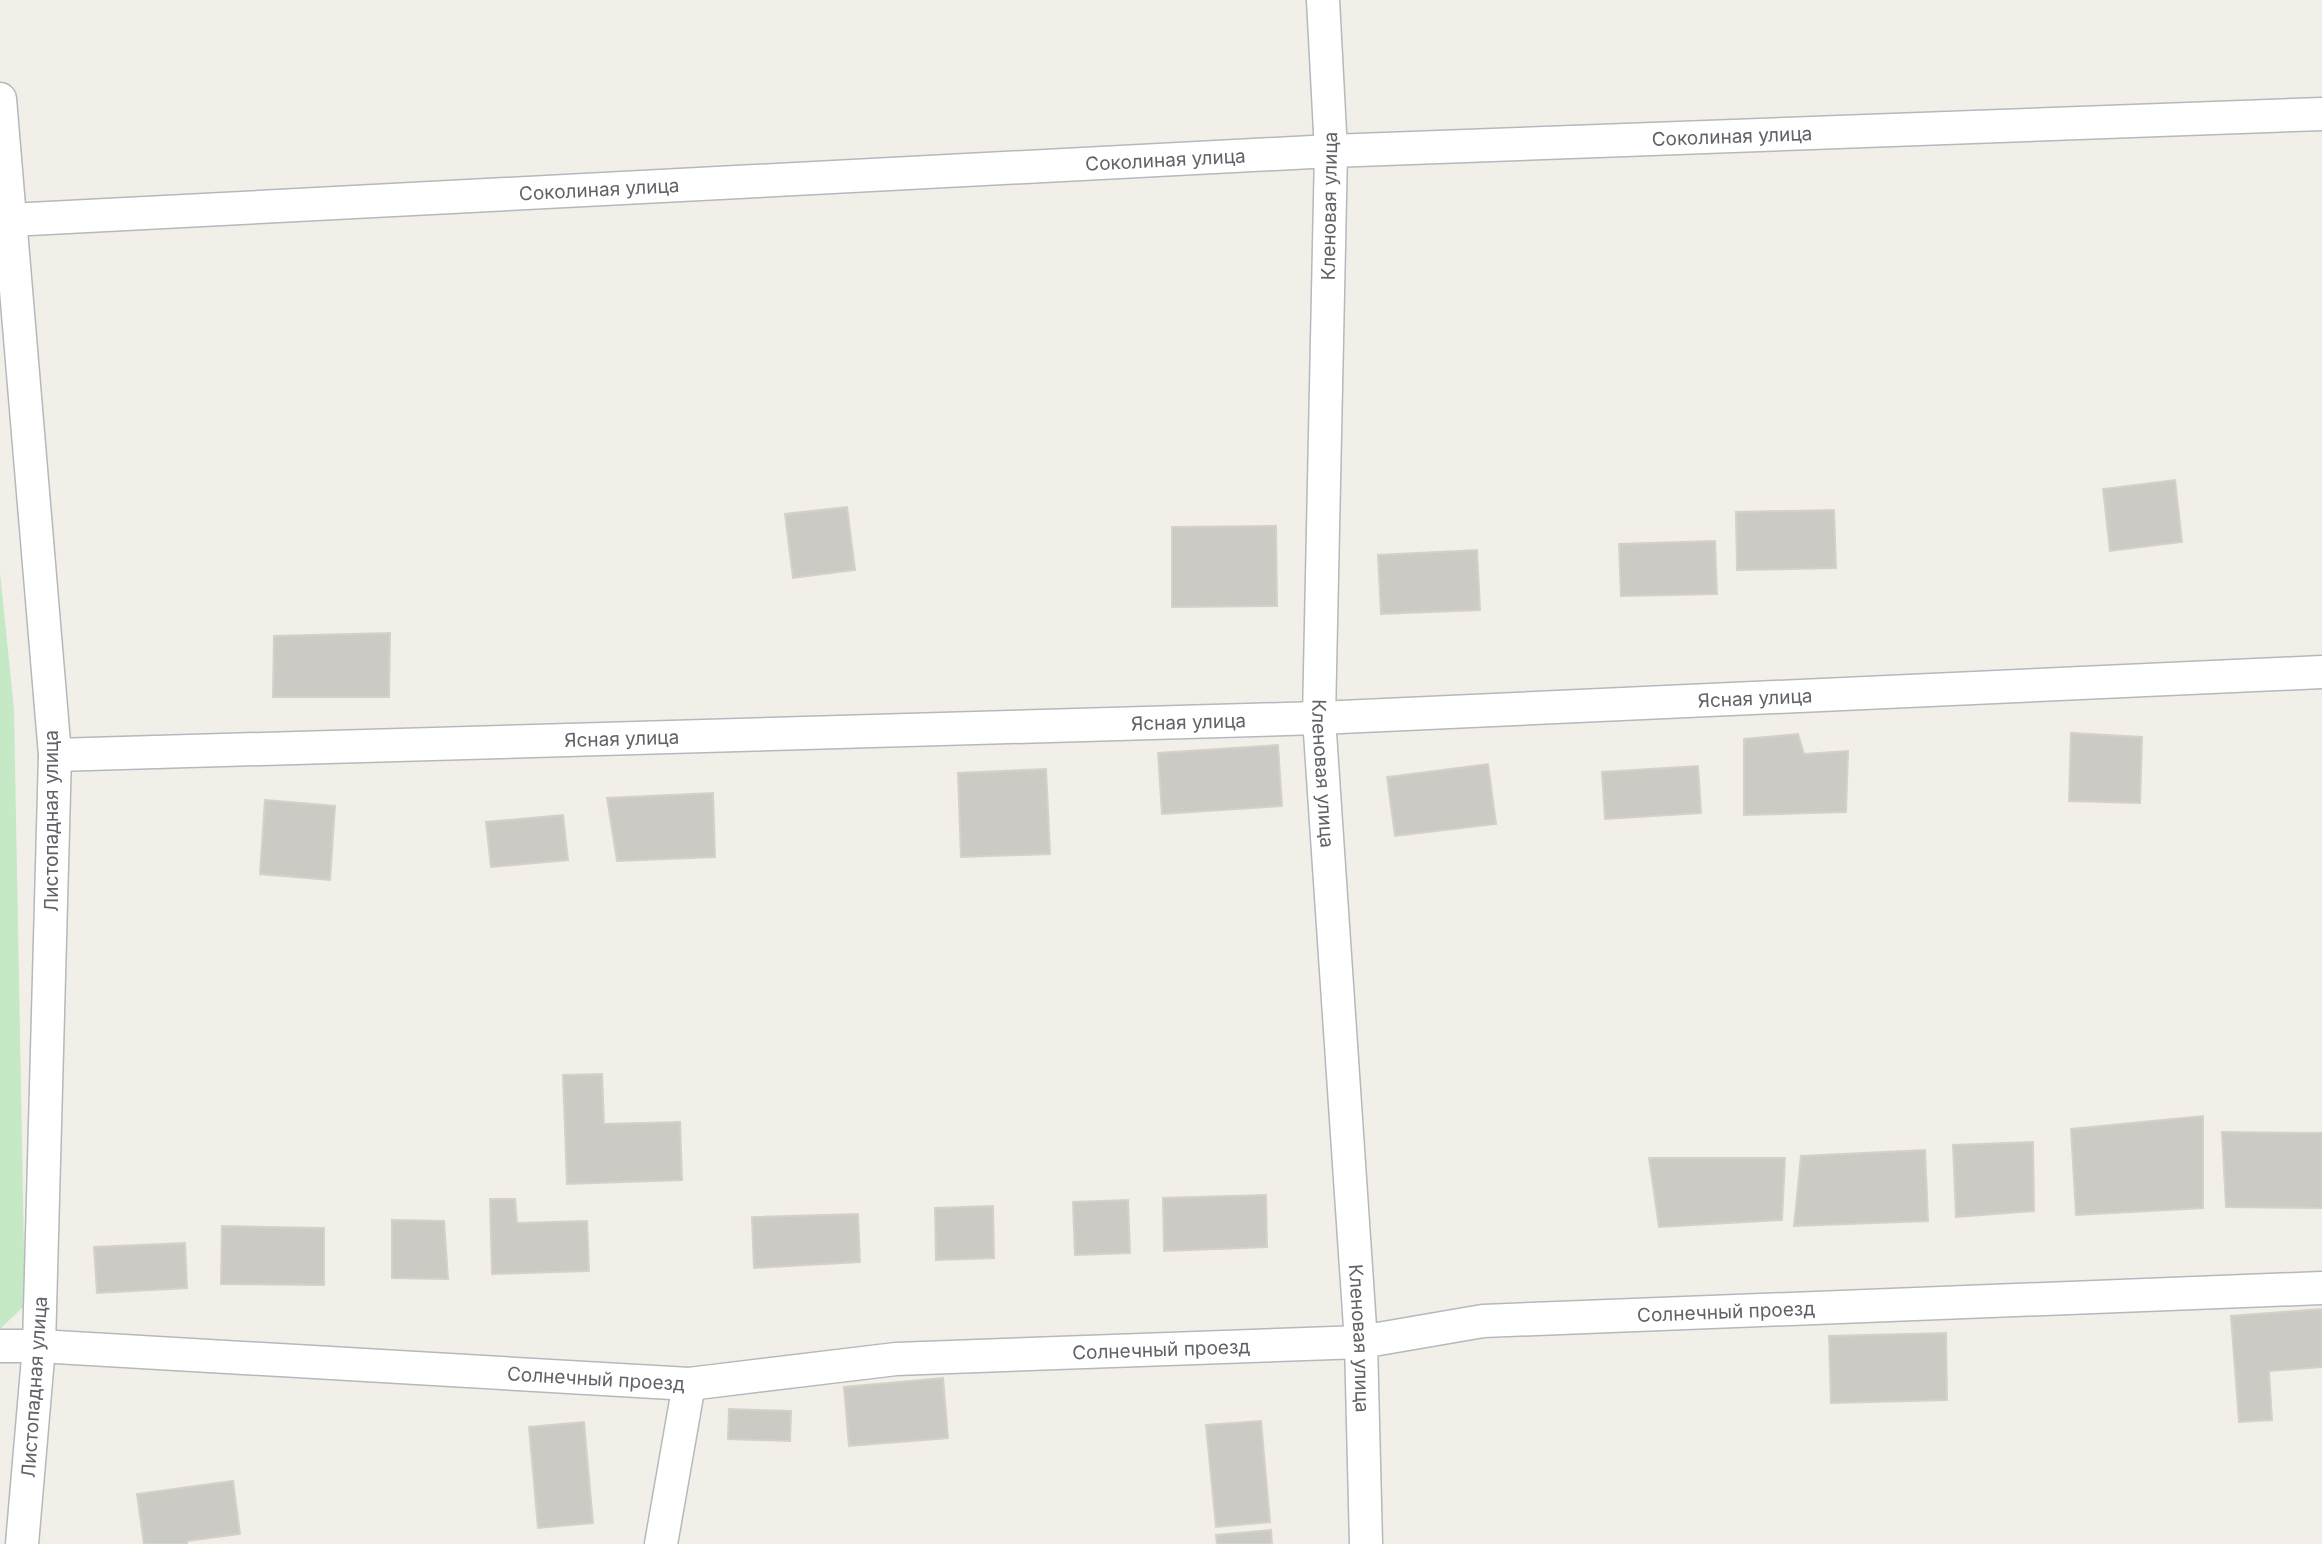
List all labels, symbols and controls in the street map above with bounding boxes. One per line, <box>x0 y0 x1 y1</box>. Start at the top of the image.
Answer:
street label: Соколиная улица <box>1651 122 1813 151</box>
street label: Кленовая улица <box>1317 131 1342 281</box>
street label: Соколиная улица <box>1085 144 1246 176</box>
street label: Соколиная улица <box>518 174 680 205</box>
street label: Ясная улица <box>1697 684 1813 713</box>
street label: Кленовая улица <box>1307 699 1339 849</box>
street label: Ясная улица <box>1131 709 1246 735</box>
street label: Ясная улица <box>564 726 680 752</box>
street label: Листопадная улица <box>40 730 63 912</box>
street label: Кленовая улица <box>1344 1263 1374 1413</box>
street label: Листопадная улица <box>17 1296 52 1479</box>
street label: Солнечный проезд <box>1637 1297 1816 1327</box>
street label: Солнечный проезд <box>1072 1335 1251 1365</box>
street label: Солнечный проезд <box>506 1362 686 1396</box>

